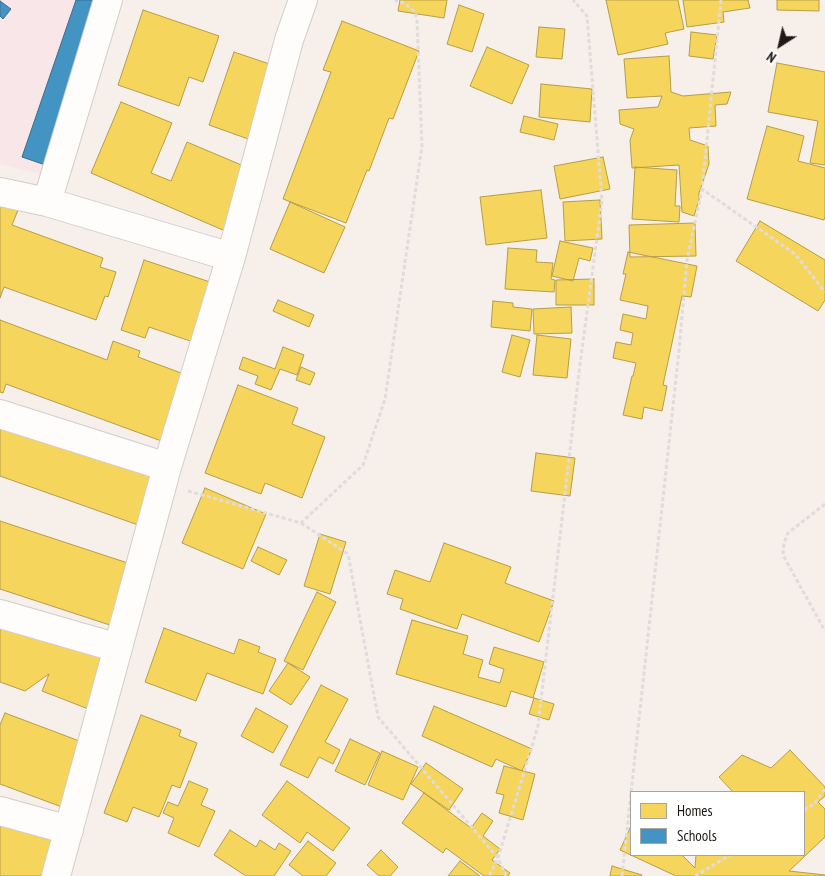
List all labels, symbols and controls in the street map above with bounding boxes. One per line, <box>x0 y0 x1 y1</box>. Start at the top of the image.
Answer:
north arrow <box>755 20 805 70</box>
text: N <box>763 48 780 67</box>
legend <box>630 791 805 856</box>
text: Homes <box>677 801 713 820</box>
text: Schools <box>677 826 717 845</box>

